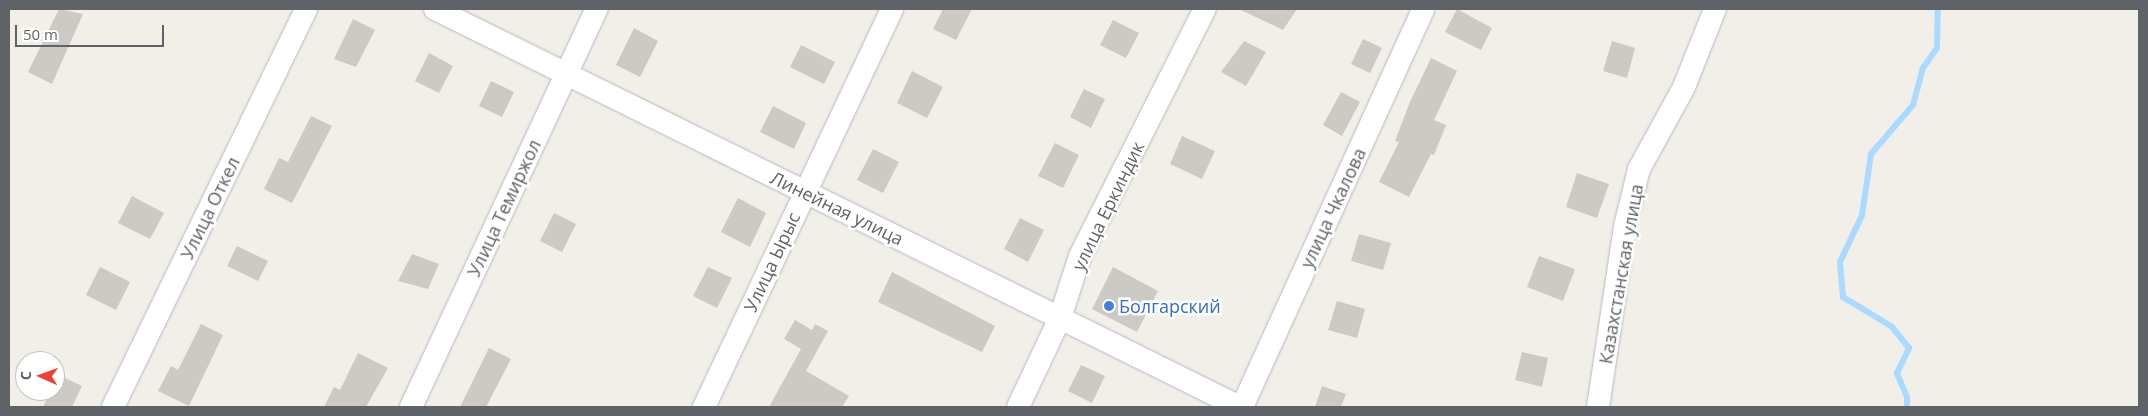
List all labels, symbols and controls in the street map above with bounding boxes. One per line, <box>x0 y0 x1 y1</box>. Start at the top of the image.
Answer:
scale bar <box>18 15 166 47</box>
text: 50 m <box>23 24 58 44</box>
street label: Улица Темиржол <box>463 136 545 280</box>
street label: улица Еркиндик <box>1067 138 1149 274</box>
street label: улица Чкалова <box>1296 145 1370 271</box>
street label: Улица Откел <box>176 153 244 263</box>
street label: Линейная улица <box>767 166 907 250</box>
street label: Казахстанская улица <box>1595 182 1647 366</box>
street label: Улица Ырыс <box>739 209 805 315</box>
place label: Болгарский <box>1119 295 1221 317</box>
marker: Болгарский <box>1103 300 1115 312</box>
north arrow <box>15 351 65 401</box>
text: С <box>16 371 35 380</box>

